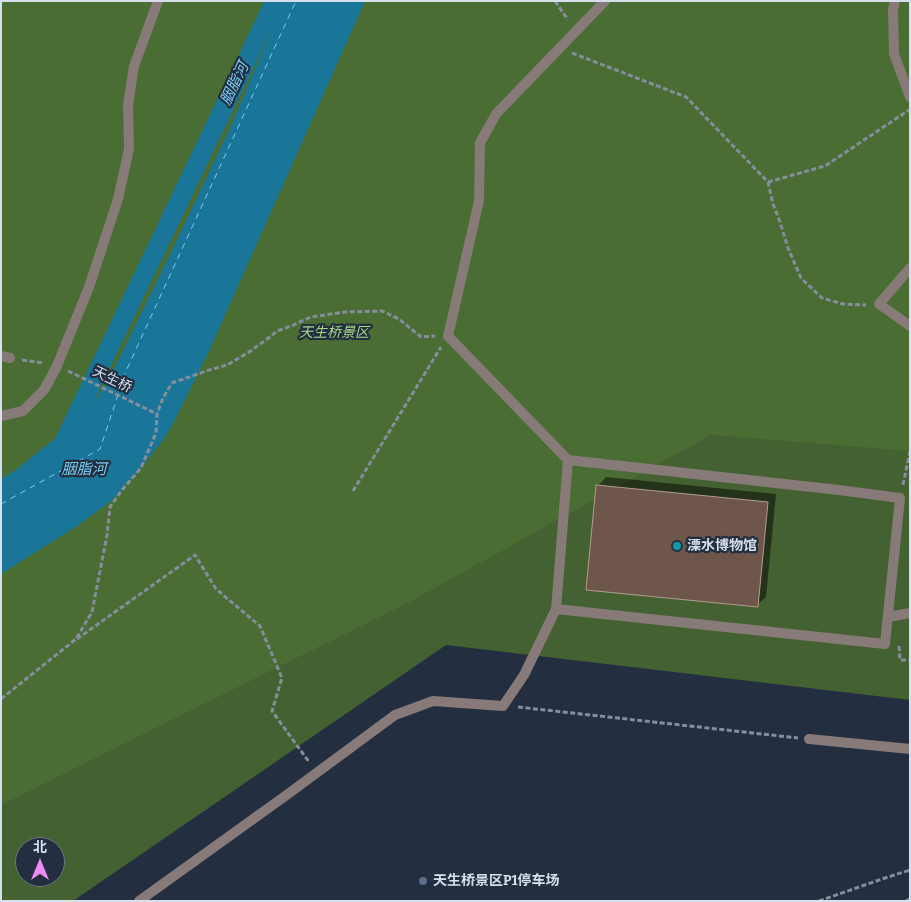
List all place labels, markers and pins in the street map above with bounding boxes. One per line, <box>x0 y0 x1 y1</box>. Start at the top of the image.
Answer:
place label: 溧水博物馆 <box>687 538 757 554</box>
marker: 溧水博物馆 <box>671 540 683 552</box>
place label: 天生桥景区P1停车场 <box>433 873 560 889</box>
marker: 天生桥景区P1停车场 <box>417 875 429 887</box>

